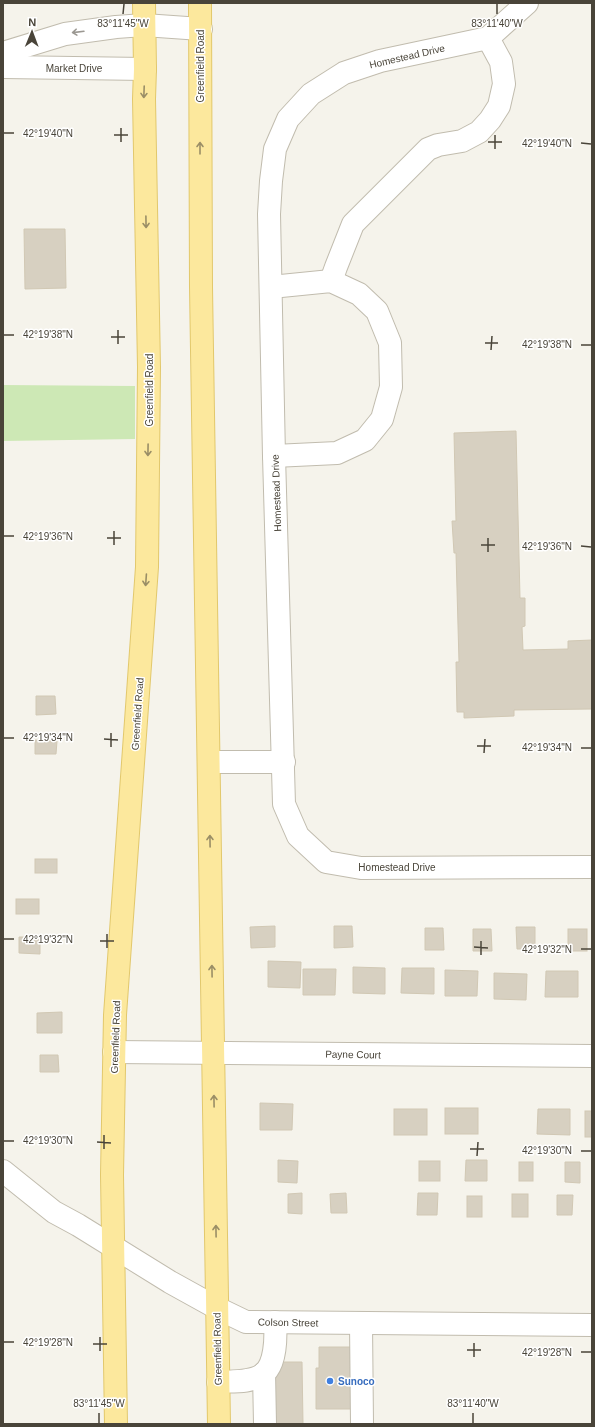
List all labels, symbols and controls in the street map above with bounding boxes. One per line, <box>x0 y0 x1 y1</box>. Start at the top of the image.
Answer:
north arrow <box>12 12 52 52</box>
text: N <box>28 16 36 28</box>
text: 83°11'45"W <box>97 18 149 29</box>
text: 83°11'40"W <box>471 18 523 29</box>
one-way arrow <box>72 28 85 36</box>
street label: Greenfield Road <box>195 30 206 102</box>
street label: Homestead Drive <box>368 42 446 71</box>
street label: Market Drive <box>46 63 103 74</box>
one-way arrow <box>140 85 148 98</box>
text: 42°19'40"N <box>23 128 73 139</box>
text: 42°19'40"N <box>522 138 572 149</box>
one-way arrow <box>196 142 204 155</box>
one-way arrow <box>143 215 150 228</box>
text: 42°19'38"N <box>23 329 73 340</box>
text: 42°19'38"N <box>522 339 572 350</box>
street label: Greenfield Road <box>144 354 155 426</box>
one-way arrow <box>144 443 152 456</box>
street label: Homestead Drive <box>270 454 283 532</box>
text: 42°19'36"N <box>23 531 73 542</box>
text: 42°19'36"N <box>522 541 572 552</box>
one-way arrow <box>142 573 149 586</box>
street label: Greenfield Road <box>129 677 146 751</box>
text: 42°19'34"N <box>23 732 73 743</box>
text: 42°19'34"N <box>522 742 572 753</box>
one-way arrow <box>206 835 214 848</box>
street label: Homestead Drive <box>358 862 436 873</box>
text: 42°19'32"N <box>23 934 73 945</box>
text: 42°19'32"N <box>522 944 572 955</box>
one-way arrow <box>208 965 216 978</box>
street label: Greenfield Road <box>109 1000 122 1074</box>
street label: Payne Court <box>325 1049 381 1060</box>
one-way arrow <box>210 1095 218 1108</box>
text: 42°19'30"N <box>23 1135 73 1146</box>
text: 42°19'30"N <box>522 1145 572 1156</box>
one-way arrow <box>212 1225 220 1238</box>
street label: Greenfield Road <box>211 1312 224 1385</box>
street label: Colson Street <box>258 1316 319 1329</box>
text: 42°19'28"N <box>23 1337 73 1348</box>
text: 42°19'28"N <box>522 1347 572 1358</box>
marker: Sunoco <box>325 1376 335 1386</box>
place label: Sunoco <box>338 1376 375 1387</box>
text: 83°11'45"W <box>73 1398 125 1409</box>
text: 83°11'40"W <box>447 1398 499 1409</box>

